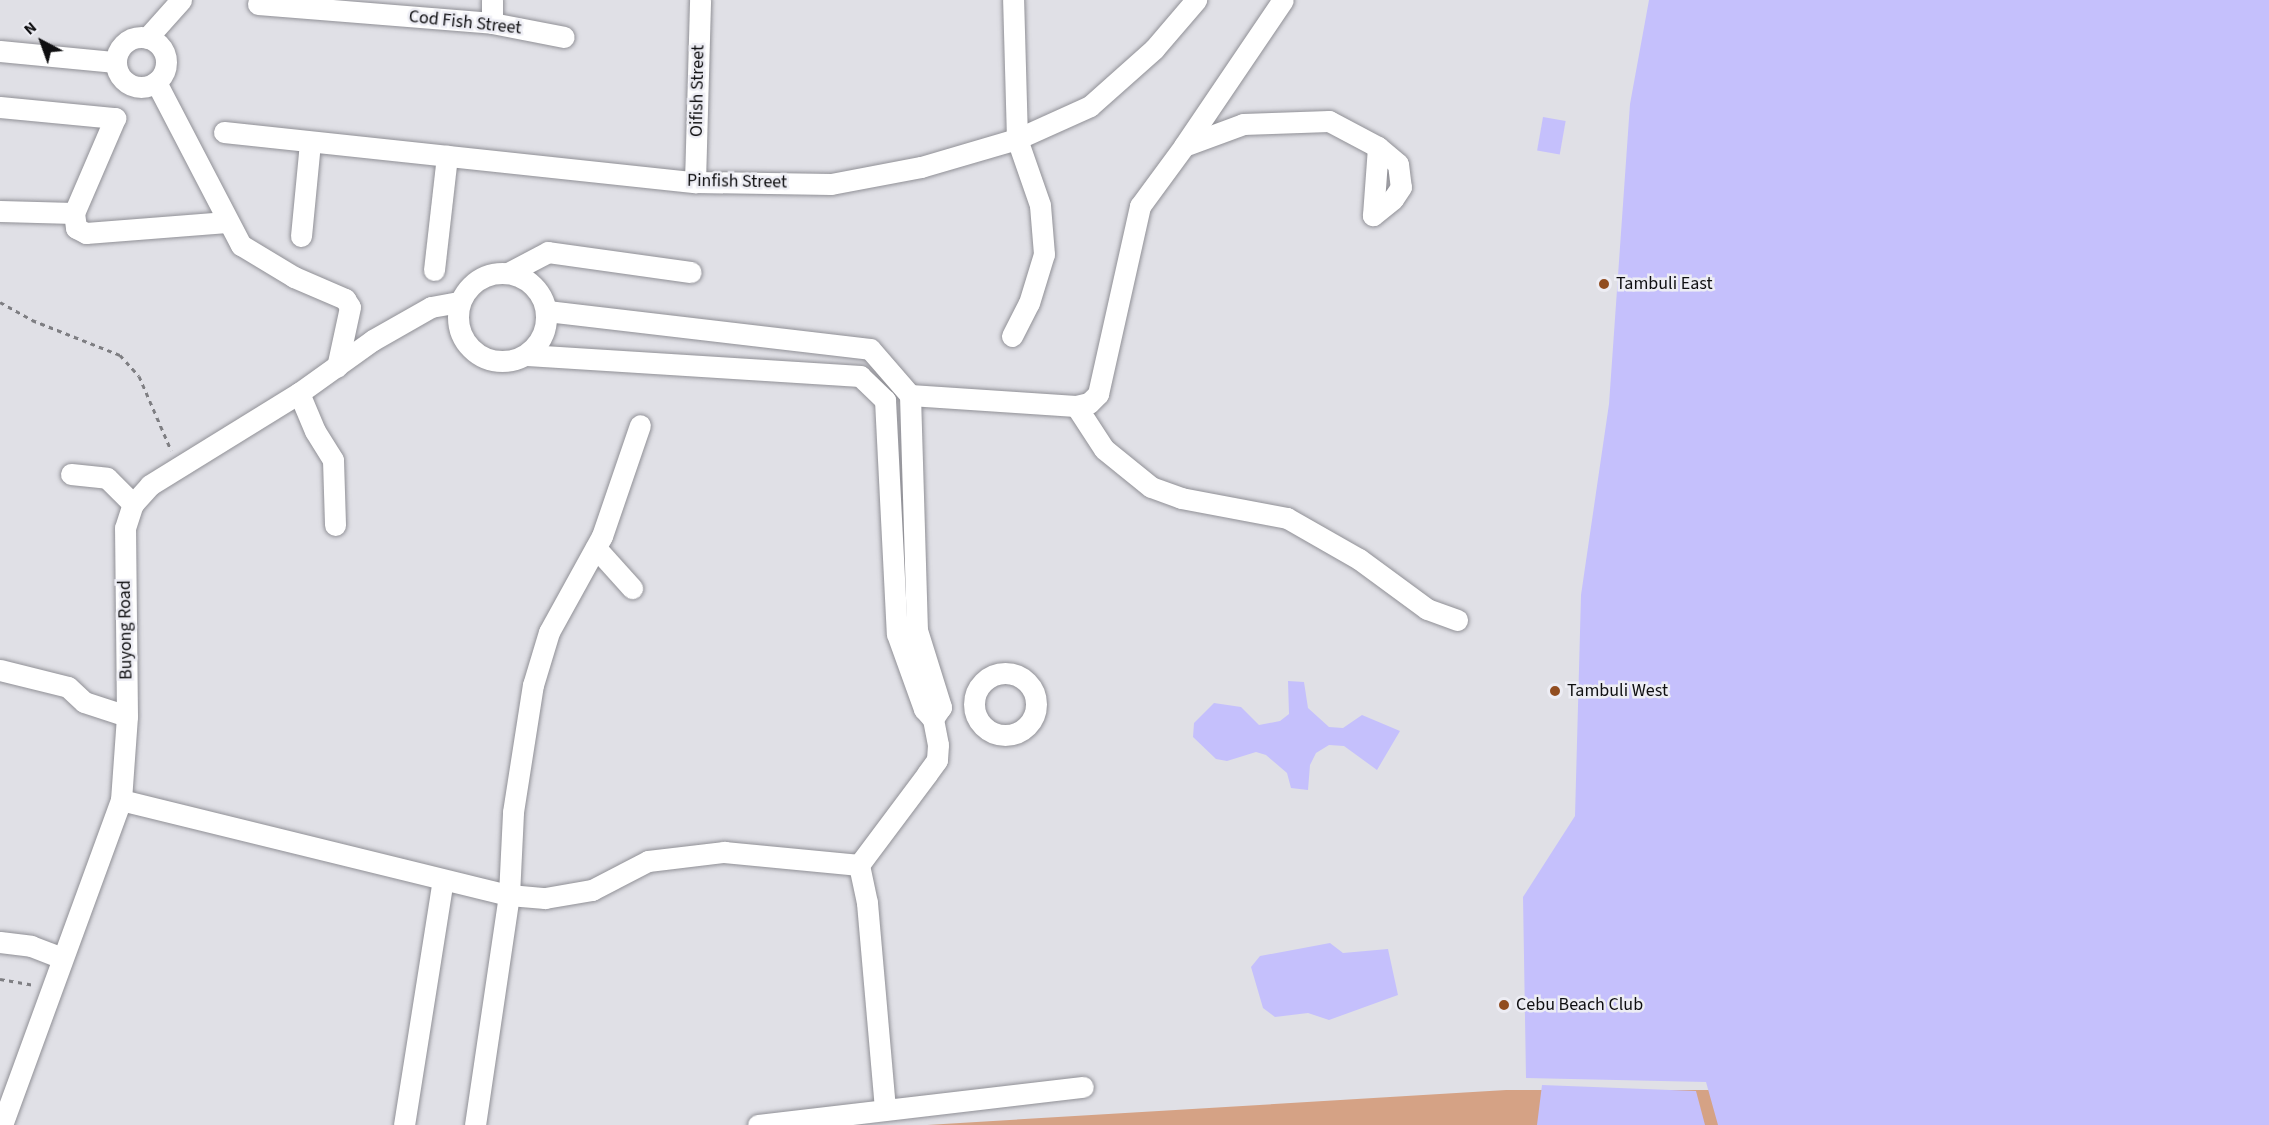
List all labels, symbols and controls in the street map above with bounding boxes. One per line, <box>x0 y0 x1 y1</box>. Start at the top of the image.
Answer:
street label: Cod Fish Street <box>408 6 522 40</box>
north arrow <box>12 12 72 72</box>
text: N <box>19 17 41 40</box>
street label: Oifish Street <box>686 45 710 137</box>
street label: Pinfish Street <box>687 170 787 194</box>
place label: Tambuli East <box>1616 273 1713 295</box>
marker: Tambuli East <box>1597 277 1611 291</box>
street label: Buyong Road <box>114 580 138 680</box>
place label: Tambuli West <box>1567 680 1668 702</box>
marker: Tambuli West <box>1548 684 1562 698</box>
place label: Cebu Beach Club <box>1516 994 1643 1016</box>
marker: Cebu Beach Club <box>1497 998 1511 1012</box>

